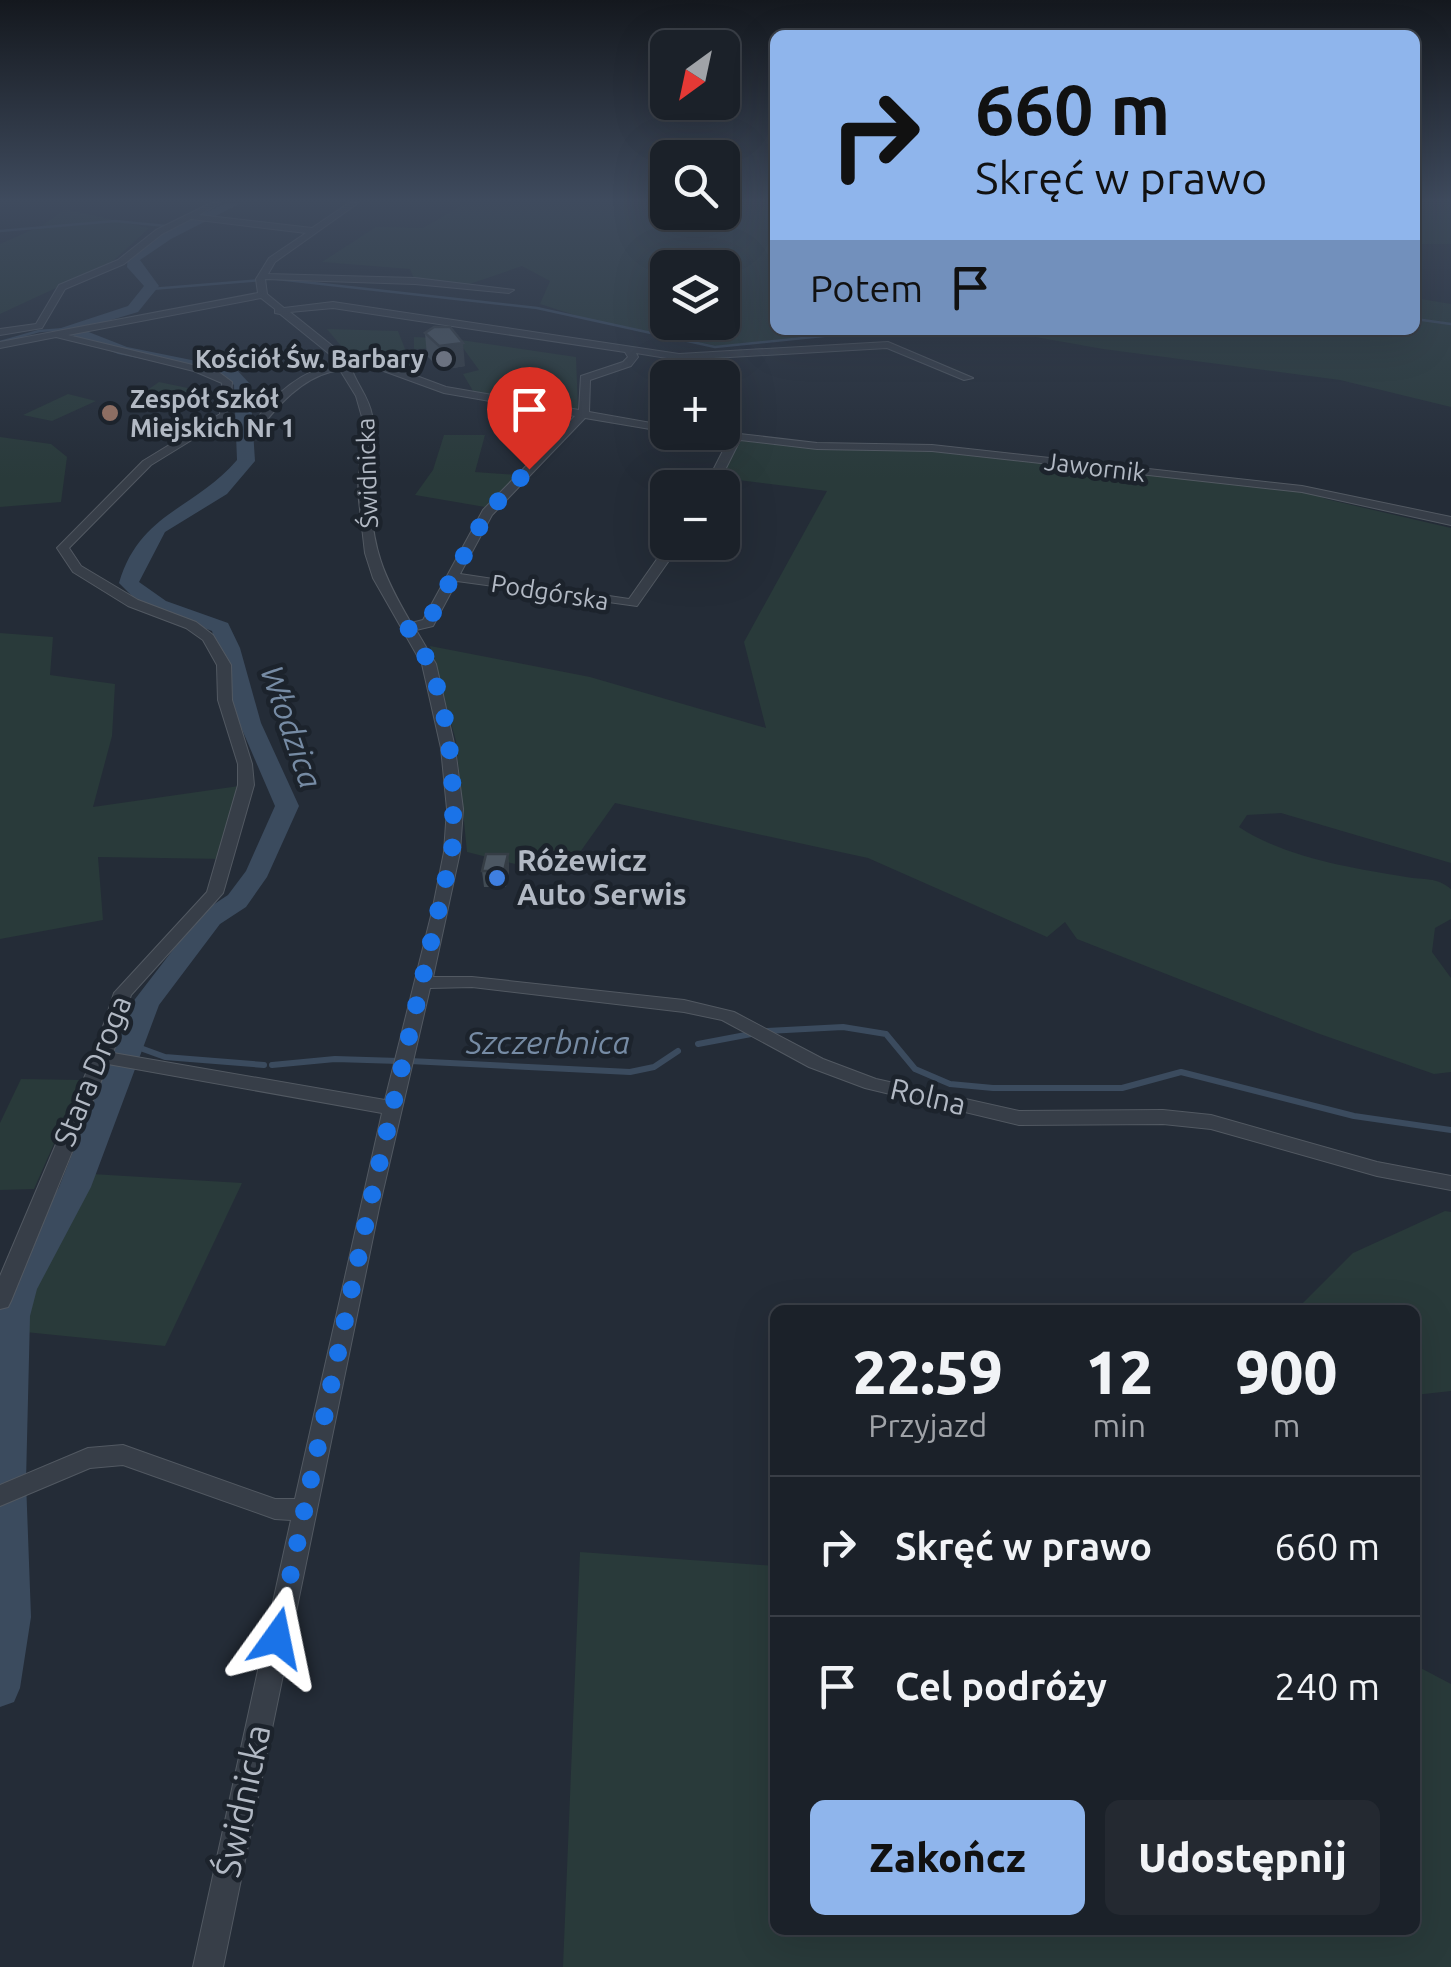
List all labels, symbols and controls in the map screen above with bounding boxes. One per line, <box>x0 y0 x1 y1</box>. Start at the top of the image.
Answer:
north arrow <box>650 30 740 120</box>
map controls <box>650 30 740 560</box>
icon: right <box>810 70 940 200</box>
text: 660 m <box>975 70 1170 148</box>
button: search <box>650 140 740 230</box>
text: Skręć w prawo <box>975 152 1267 203</box>
button: layers <box>650 250 740 340</box>
icon: arrive <box>943 260 998 315</box>
text: Potem <box>810 267 923 309</box>
place label: Kościół Św. Barbary <box>195 343 424 373</box>
marker: Kościół Św. Barbary <box>433 348 455 370</box>
button: + <box>650 360 740 450</box>
pin <box>487 367 572 470</box>
icon: arrive <box>502 382 557 437</box>
place label: Zespół Szkół Miejskich Nr 1 <box>130 385 295 442</box>
marker: Zespół Szkół Miejskich Nr 1 <box>99 402 121 424</box>
street label: Świdnicka <box>351 417 383 529</box>
street label: Jawornik <box>1043 447 1147 487</box>
button: − <box>650 470 740 560</box>
street label: Podgórska <box>489 569 611 615</box>
water label: Włodzica <box>254 661 330 793</box>
place label: Różewicz Auto Serwis <box>517 843 687 911</box>
marker: Różewicz Auto Serwis <box>486 867 508 889</box>
street label: Stara Droga <box>46 990 138 1151</box>
water label: Szczerbnica <box>465 1024 630 1060</box>
street label: Rolna <box>887 1071 969 1121</box>
text: 22:59 <box>853 1338 1003 1405</box>
text: 12 <box>1085 1338 1153 1405</box>
text: 900 <box>1236 1338 1337 1405</box>
text: Przyjazd <box>868 1407 987 1443</box>
text: min <box>1092 1407 1146 1443</box>
text: m <box>1273 1407 1300 1443</box>
icon: right <box>810 1519 865 1574</box>
text: Skręć w prawo <box>895 1525 1152 1567</box>
text: 660 m <box>1274 1525 1380 1567</box>
position arrow <box>225 1586 329 1690</box>
icon: arrive <box>810 1659 865 1714</box>
text: Cel podróży <box>895 1665 1107 1707</box>
text: 240 m <box>1274 1665 1380 1707</box>
street label: Świdnicka <box>205 1721 278 1881</box>
button: Zakończ <box>810 1800 1085 1915</box>
button: Udostępnij <box>1105 1800 1380 1915</box>

